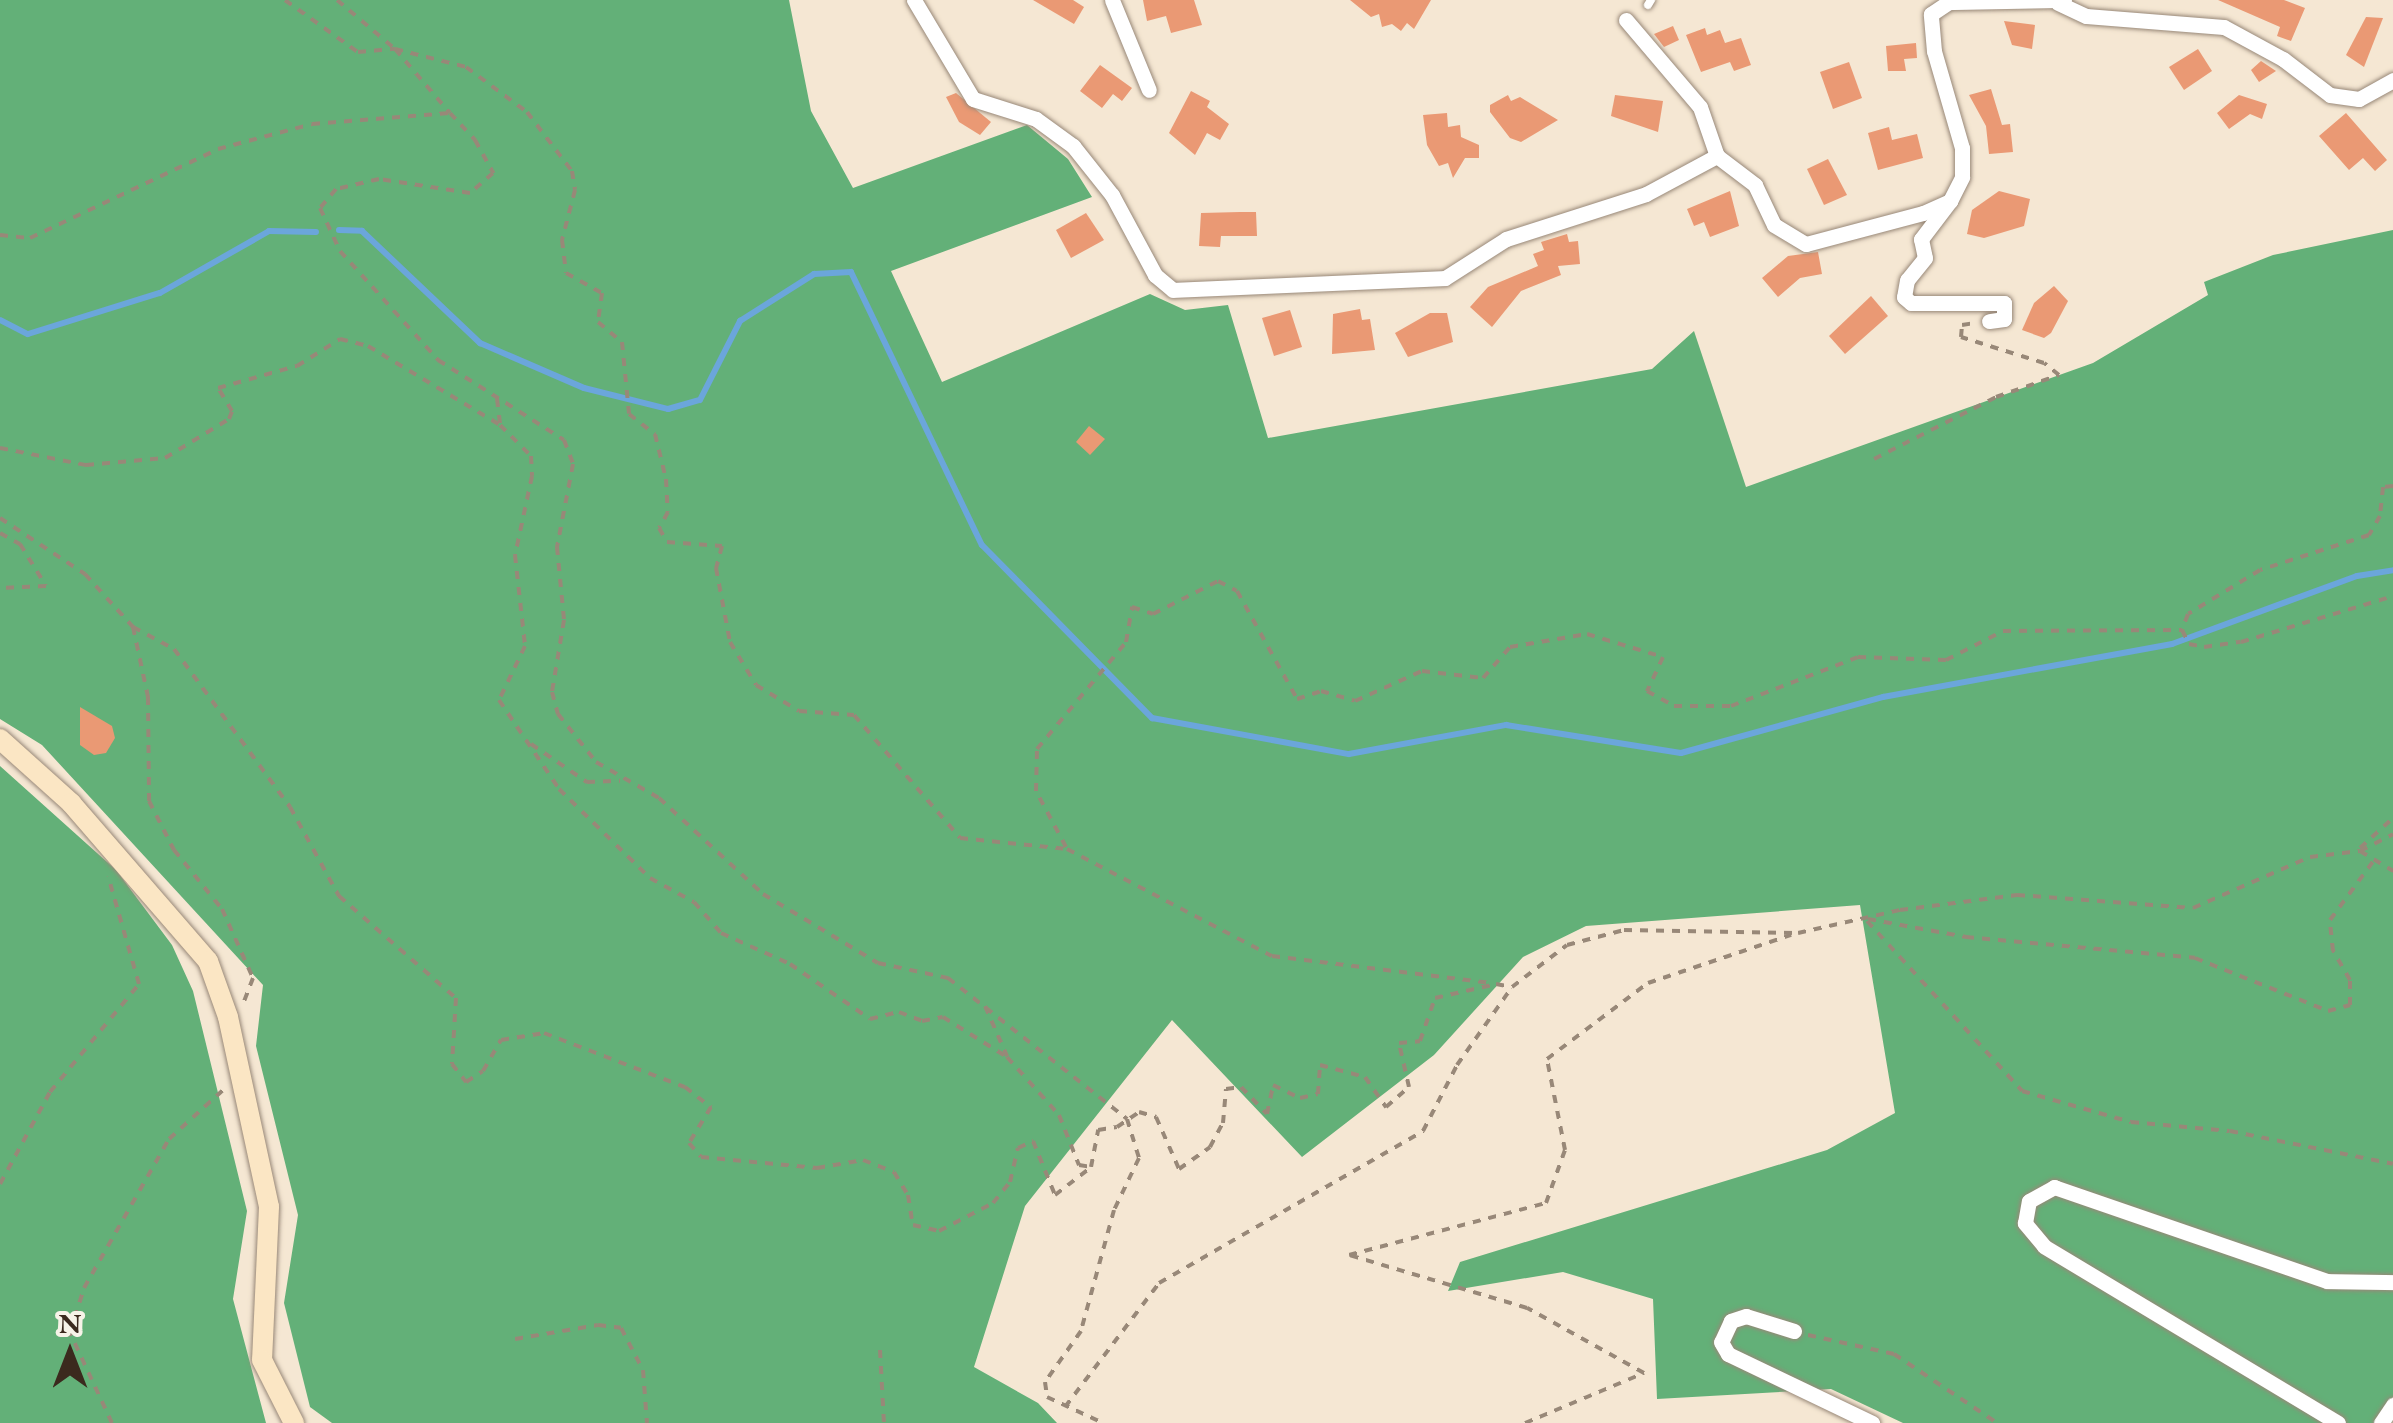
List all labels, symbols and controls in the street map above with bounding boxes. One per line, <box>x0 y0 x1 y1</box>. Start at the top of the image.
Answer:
north arrow <box>20 1303 120 1403</box>
text: N <box>59 1305 81 1341</box>

